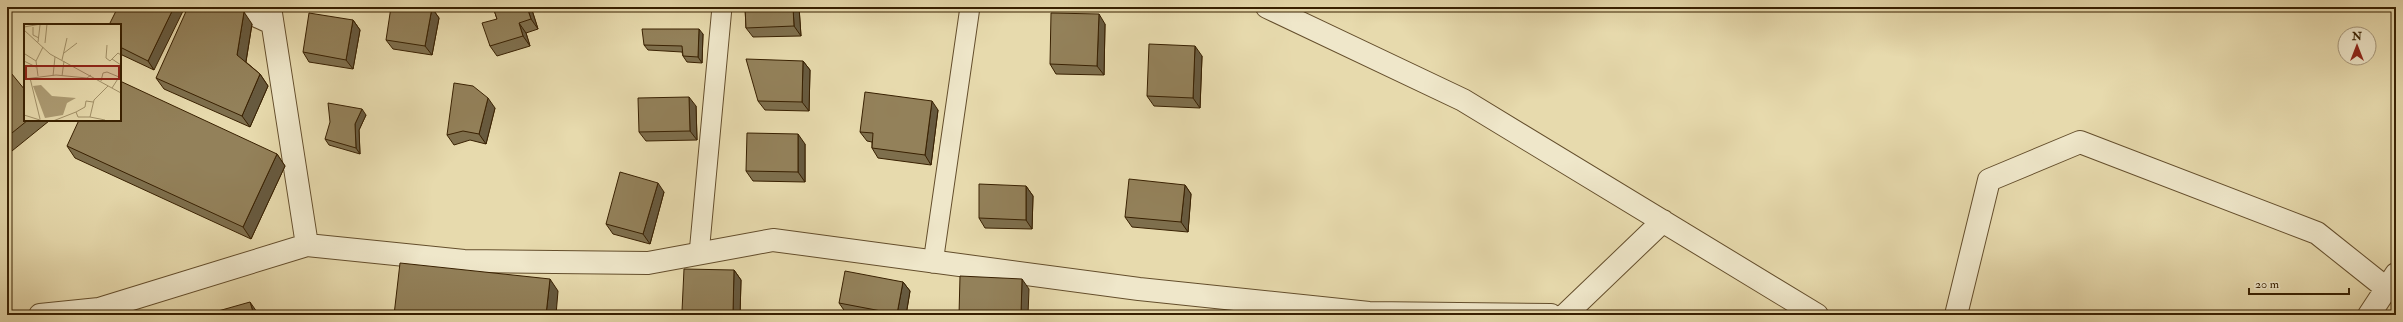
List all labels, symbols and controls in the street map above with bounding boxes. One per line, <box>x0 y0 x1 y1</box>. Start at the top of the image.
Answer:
inset map <box>24 24 121 121</box>
north arrow <box>2337 26 2377 66</box>
text: N <box>2351 30 2363 43</box>
scale bar <box>2249 270 2349 296</box>
text: 20 m <box>2255 277 2280 292</box>

